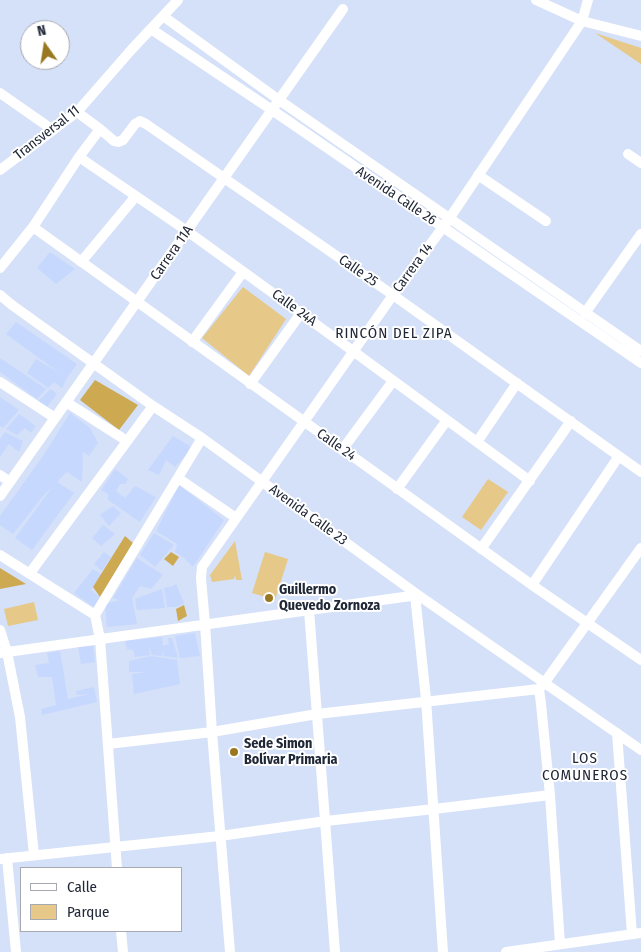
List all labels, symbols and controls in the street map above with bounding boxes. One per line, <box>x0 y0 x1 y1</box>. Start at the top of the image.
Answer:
north arrow <box>20 20 70 70</box>
text: N <box>36 22 48 40</box>
street label: Transversal 11 <box>11 102 83 164</box>
street label: Avenida Calle 26 <box>353 163 439 229</box>
street label: Carrera 11A <box>147 222 197 284</box>
street label: Carrera 14 <box>389 240 437 296</box>
street label: Calle 25 <box>335 252 381 290</box>
street label: Calle 24A <box>268 286 320 330</box>
district label: RINCÓN DEL ZIPA <box>333 325 455 343</box>
street label: Calle 24 <box>313 426 359 464</box>
street label: Avenida Calle 23 <box>266 481 350 549</box>
place label: Guillermo Quevedo Zornoza <box>279 582 380 614</box>
marker: Guillermo Quevedo Zornoza <box>263 592 275 604</box>
place label: Sede Simon Bolívar Primaria <box>244 736 337 769</box>
marker: Sede Simon Bolívar Primaria <box>228 746 240 758</box>
district label: LOS COMUNEROS <box>541 750 629 785</box>
legend <box>20 867 182 932</box>
text: Calle <box>67 878 97 896</box>
text: Parque <box>67 903 110 921</box>

